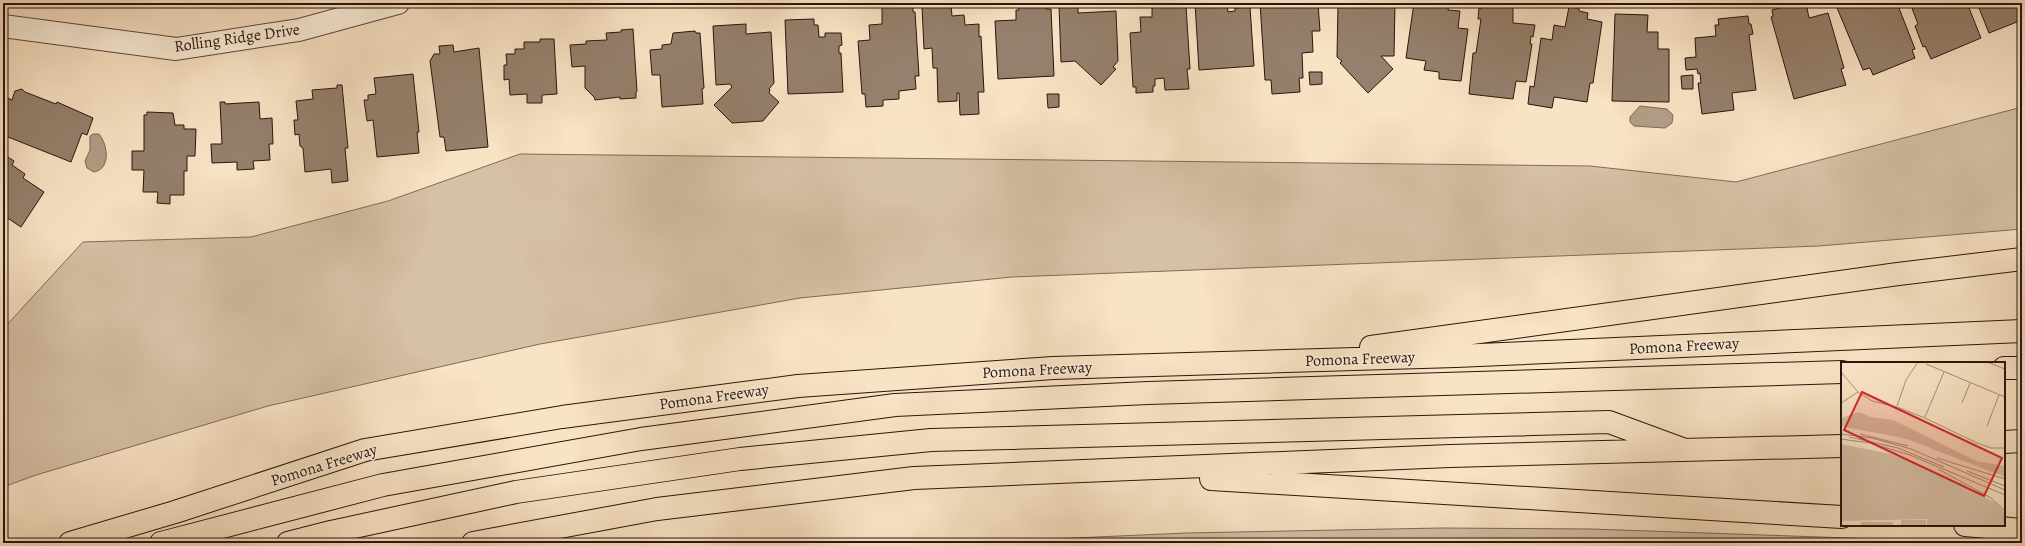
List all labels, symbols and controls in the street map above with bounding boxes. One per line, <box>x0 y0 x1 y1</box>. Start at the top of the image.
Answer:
street label: Rolling Ridge Drive <box>173 18 301 58</box>
street label: Pomona Freeway <box>1628 332 1740 360</box>
street label: Pomona Freeway <box>1305 346 1416 372</box>
street label: Pomona Freeway <box>981 356 1093 384</box>
inset map <box>1841 362 2005 526</box>
street label: Pomona Freeway <box>658 378 771 416</box>
street label: Pomona Freeway <box>268 438 381 492</box>

